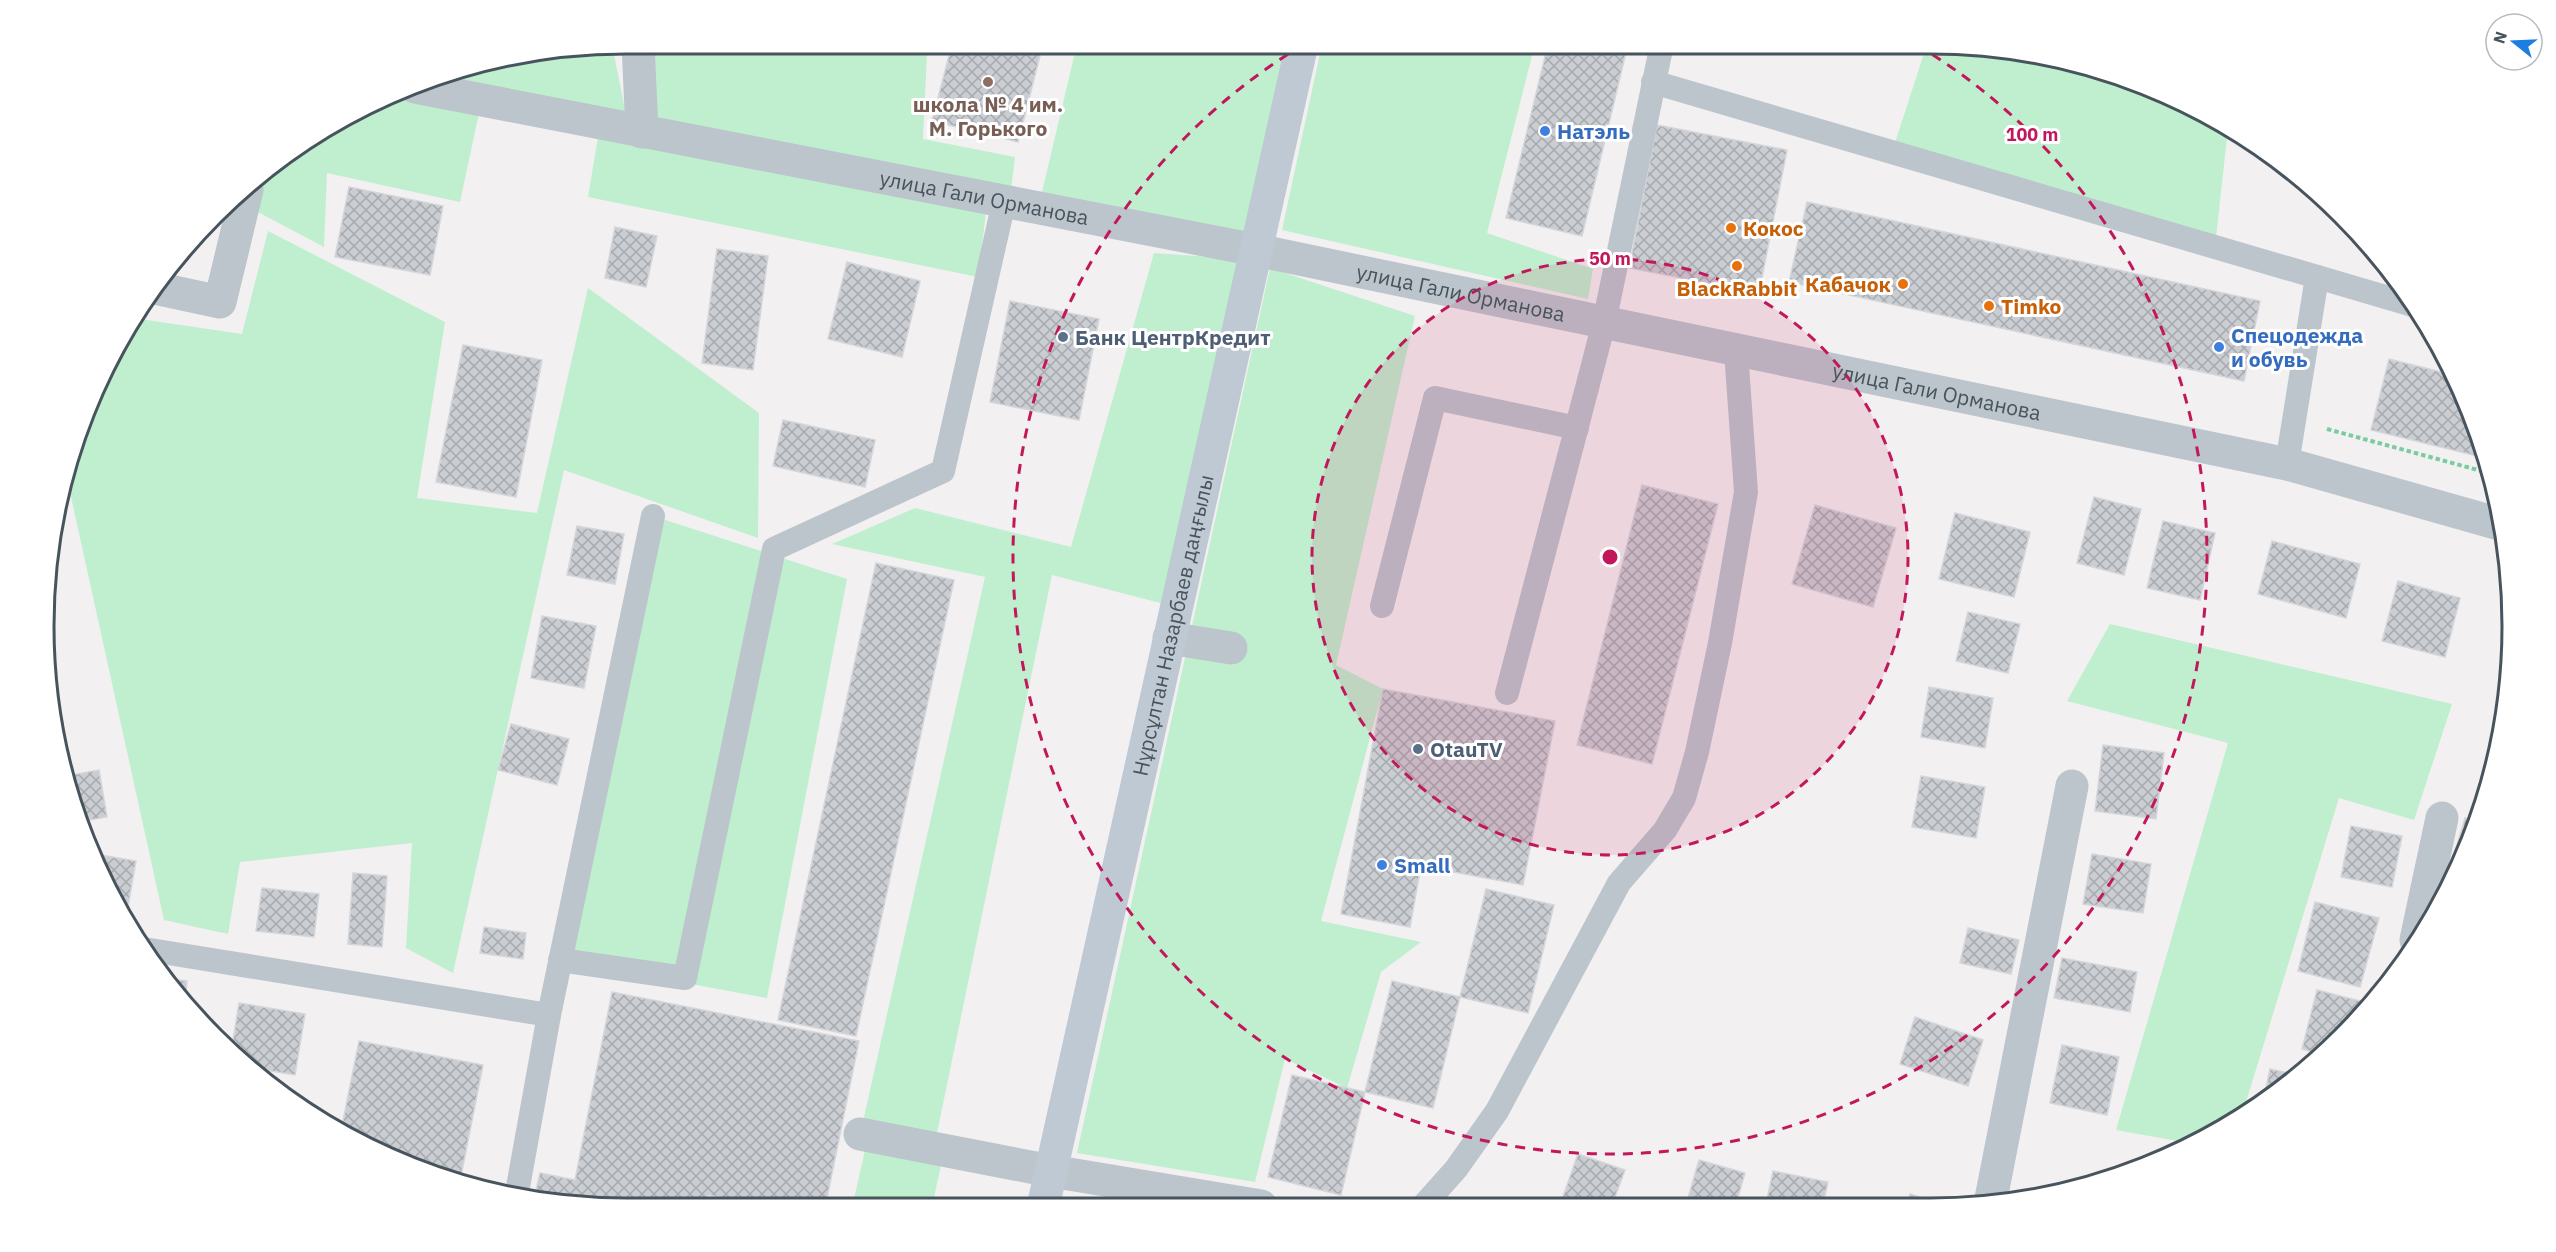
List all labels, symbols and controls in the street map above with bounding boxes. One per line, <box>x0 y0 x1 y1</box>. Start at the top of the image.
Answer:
north arrow <box>2484 12 2544 72</box>
text: N <box>2488 29 2511 46</box>
marker: школа № 4 им. М. Горького <box>981 75 995 89</box>
place label: школа № 4 им. М. Горького <box>913 90 1063 142</box>
place label: Натэль <box>1557 117 1630 145</box>
text: 100 m <box>2006 123 2058 146</box>
marker: Натэль <box>1538 124 1552 138</box>
street label: улица Гали Орманова <box>877 163 1091 231</box>
place label: Кокос <box>1743 214 1804 242</box>
marker: Кокос <box>1724 221 1738 235</box>
text: 50 m <box>1589 247 1631 270</box>
street label: улица Гали Орманова <box>1354 257 1568 328</box>
marker: BlackRabbit <box>1730 259 1744 273</box>
place label: Кабачок <box>1805 270 1891 298</box>
place label: BlackRabbit <box>1677 274 1797 302</box>
marker: Кабачок <box>1896 277 1910 291</box>
place label: Timko <box>2001 292 2062 320</box>
marker: Timko <box>1982 299 1996 313</box>
place label: Спецодежда и обувь <box>2231 321 2363 373</box>
place label: Банк ЦентрКредит <box>1075 323 1270 351</box>
marker: Банк ЦентрКредит <box>1056 330 1070 344</box>
marker: Спецодежда и обувь <box>2212 340 2226 354</box>
street label: улица Гали Орманова <box>1830 356 2044 427</box>
street label: Нұрсұлтан Назарбаев даңғылы <box>1125 472 1220 779</box>
centre of rings <box>1600 547 1620 567</box>
place label: OtauTV <box>1430 735 1503 763</box>
marker: OtauTV <box>1411 742 1425 756</box>
place label: Small <box>1394 851 1450 879</box>
marker: Small <box>1375 858 1389 872</box>

